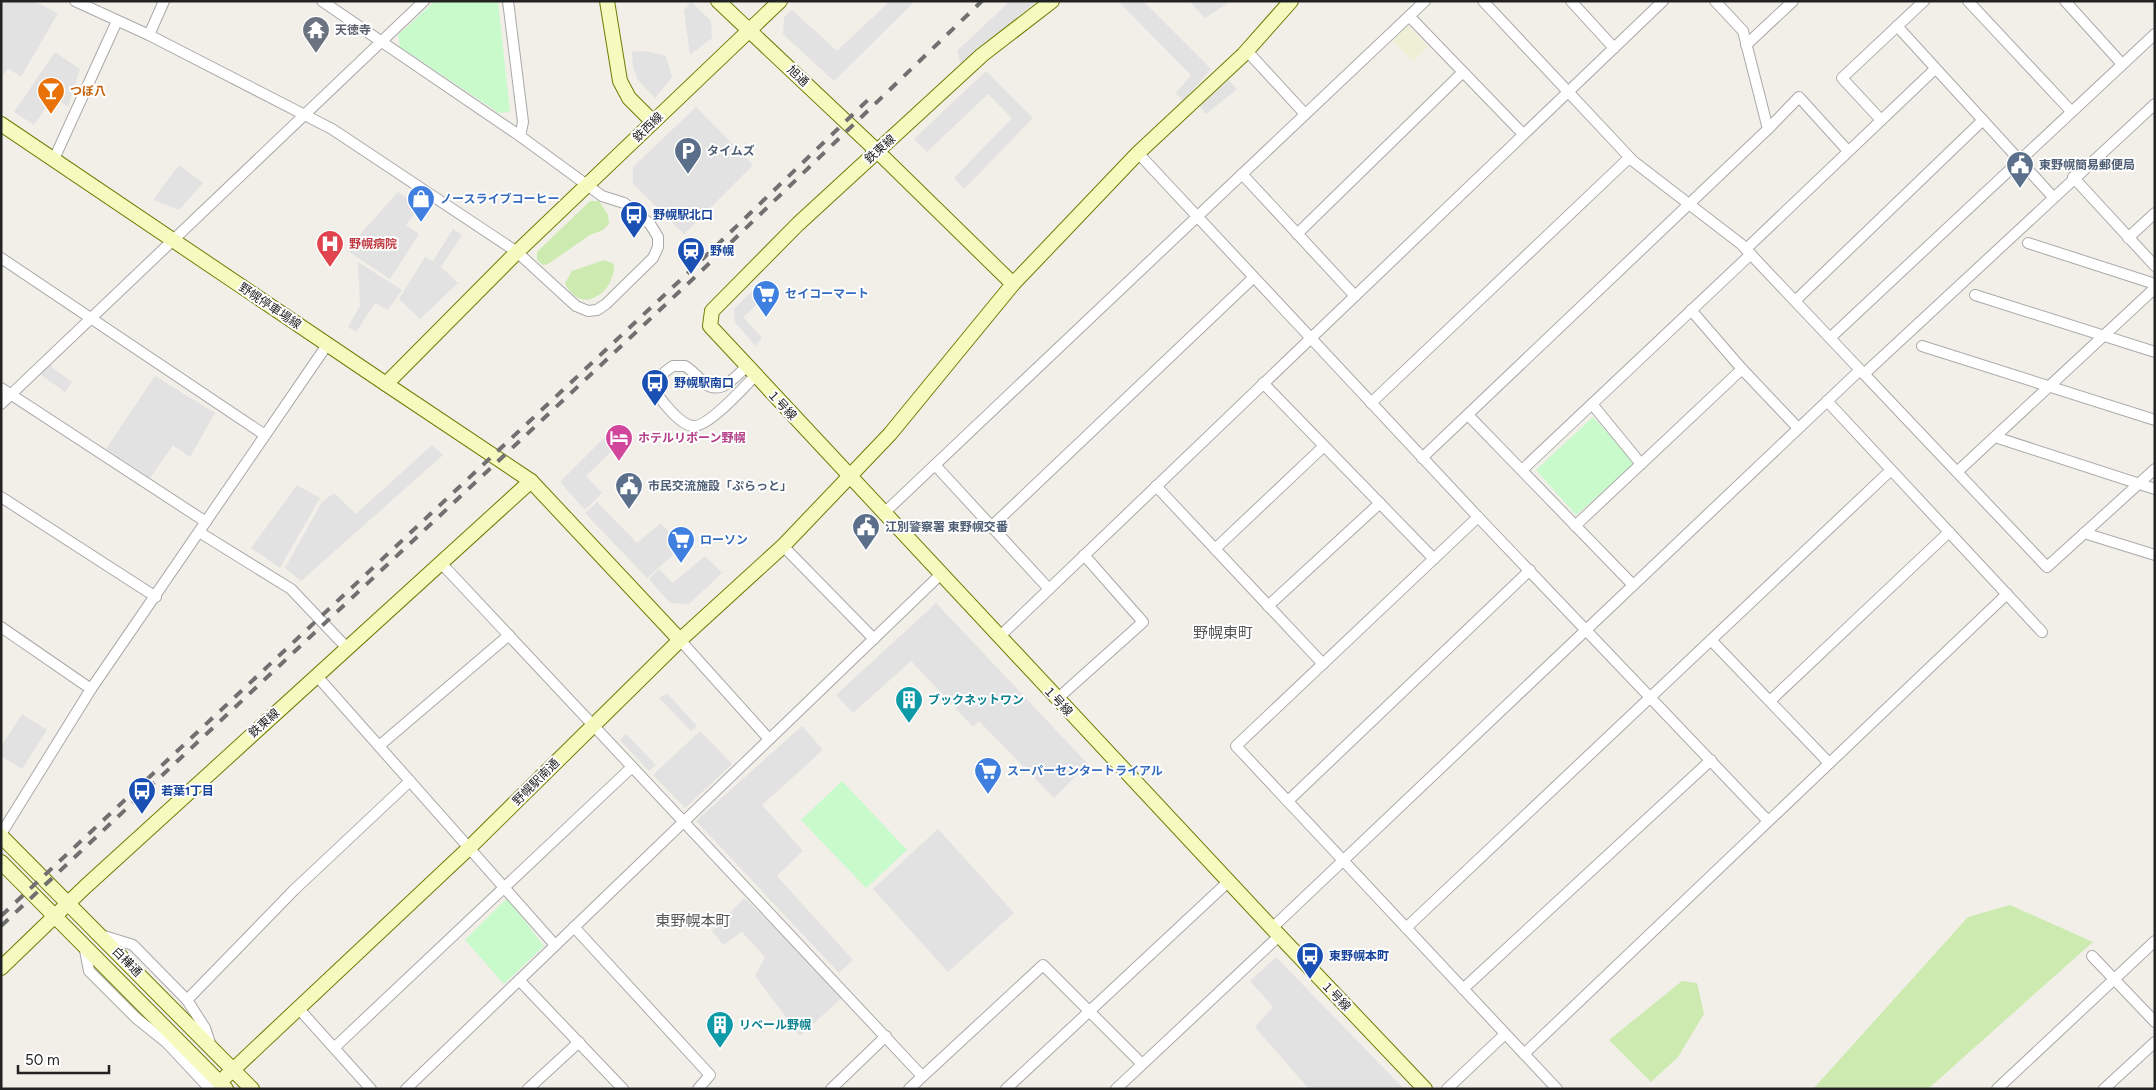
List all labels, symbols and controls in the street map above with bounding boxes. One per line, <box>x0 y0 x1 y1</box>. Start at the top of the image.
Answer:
temple icon: 天徳寺 <box>301 15 331 54</box>
place label: 天徳寺 <box>335 23 371 37</box>
street label: 旭通 <box>784 63 812 89</box>
bar icon: つぼ八 <box>36 76 66 115</box>
place label: つぼ八 <box>70 84 106 98</box>
street label: 鉄西線 <box>630 109 666 145</box>
street label: 鉄東線 <box>862 132 898 166</box>
parking icon: タイムズ <box>673 136 703 175</box>
place label: タイムズ <box>707 144 755 158</box>
public building icon: 東野幌簡易郵便局 <box>2005 150 2035 189</box>
place label: 東野幌簡易郵便局 <box>2039 158 2135 172</box>
shop icon: ノースライブコーヒー <box>406 184 436 223</box>
place label: ノースライブコーヒー <box>440 192 559 206</box>
bus stop icon: 野幌駅北口 <box>619 200 649 239</box>
place label: 野幌駅北口 <box>653 208 713 222</box>
hospital icon: 野幌病院 <box>315 229 345 268</box>
station icon: 野幌 <box>676 236 706 275</box>
place label: 野幌病院 <box>349 237 397 251</box>
place label: 野幌 <box>710 244 734 258</box>
supermarket icon: セイコーマート <box>751 279 781 318</box>
street label: 野幌停車場線 <box>236 280 304 332</box>
place label: セイコーマート <box>785 287 869 301</box>
bus stop icon: 野幌駅南口 <box>640 368 670 407</box>
place label: 野幌駅南口 <box>674 376 734 390</box>
street label: １号線 <box>765 387 799 423</box>
hotel icon: ホテルリボーン野幌 <box>604 423 634 462</box>
place label: ホテルリボーン野幌 <box>638 431 745 445</box>
public building icon: 市民交流施設「ぷらっと」 <box>614 471 644 510</box>
place label: 市民交流施設「ぷらっと」 <box>648 479 792 493</box>
public building icon: 江別警察署 東野幌交番 <box>851 512 881 551</box>
place label: 江別警察署 東野幌交番 <box>885 520 1009 534</box>
supermarket icon: ローソン <box>666 525 696 564</box>
place label: ローソン <box>700 533 748 547</box>
district label: 野幌東町 <box>1193 624 1253 642</box>
street label: １号線 <box>1041 683 1075 719</box>
building icon: ブックネットワン <box>894 685 924 724</box>
place label: ブックネットワン <box>928 693 1024 707</box>
street label: 鉄東線 <box>246 706 282 740</box>
street label: 野幌駅南通 <box>510 756 562 808</box>
supermarket icon: スーパーセンタートライアル <box>973 756 1003 795</box>
place label: スーパーセンタートライアル <box>1007 764 1163 778</box>
bus stop icon: 若葉1丁目 <box>127 776 157 815</box>
place label: 若葉1丁目 <box>161 784 214 798</box>
district label: 東野幌本町 <box>655 912 731 930</box>
bus stop icon: 東野幌本町 <box>1295 941 1325 980</box>
street label: 白樺通 <box>109 944 145 980</box>
place label: 東野幌本町 <box>1329 949 1389 963</box>
street label: １号線 <box>1318 978 1354 1014</box>
building icon: リベール野幌 <box>705 1010 735 1049</box>
place label: リベール野幌 <box>739 1018 811 1032</box>
scale bar <box>18 1042 109 1074</box>
text: 50 m <box>25 1051 60 1069</box>

